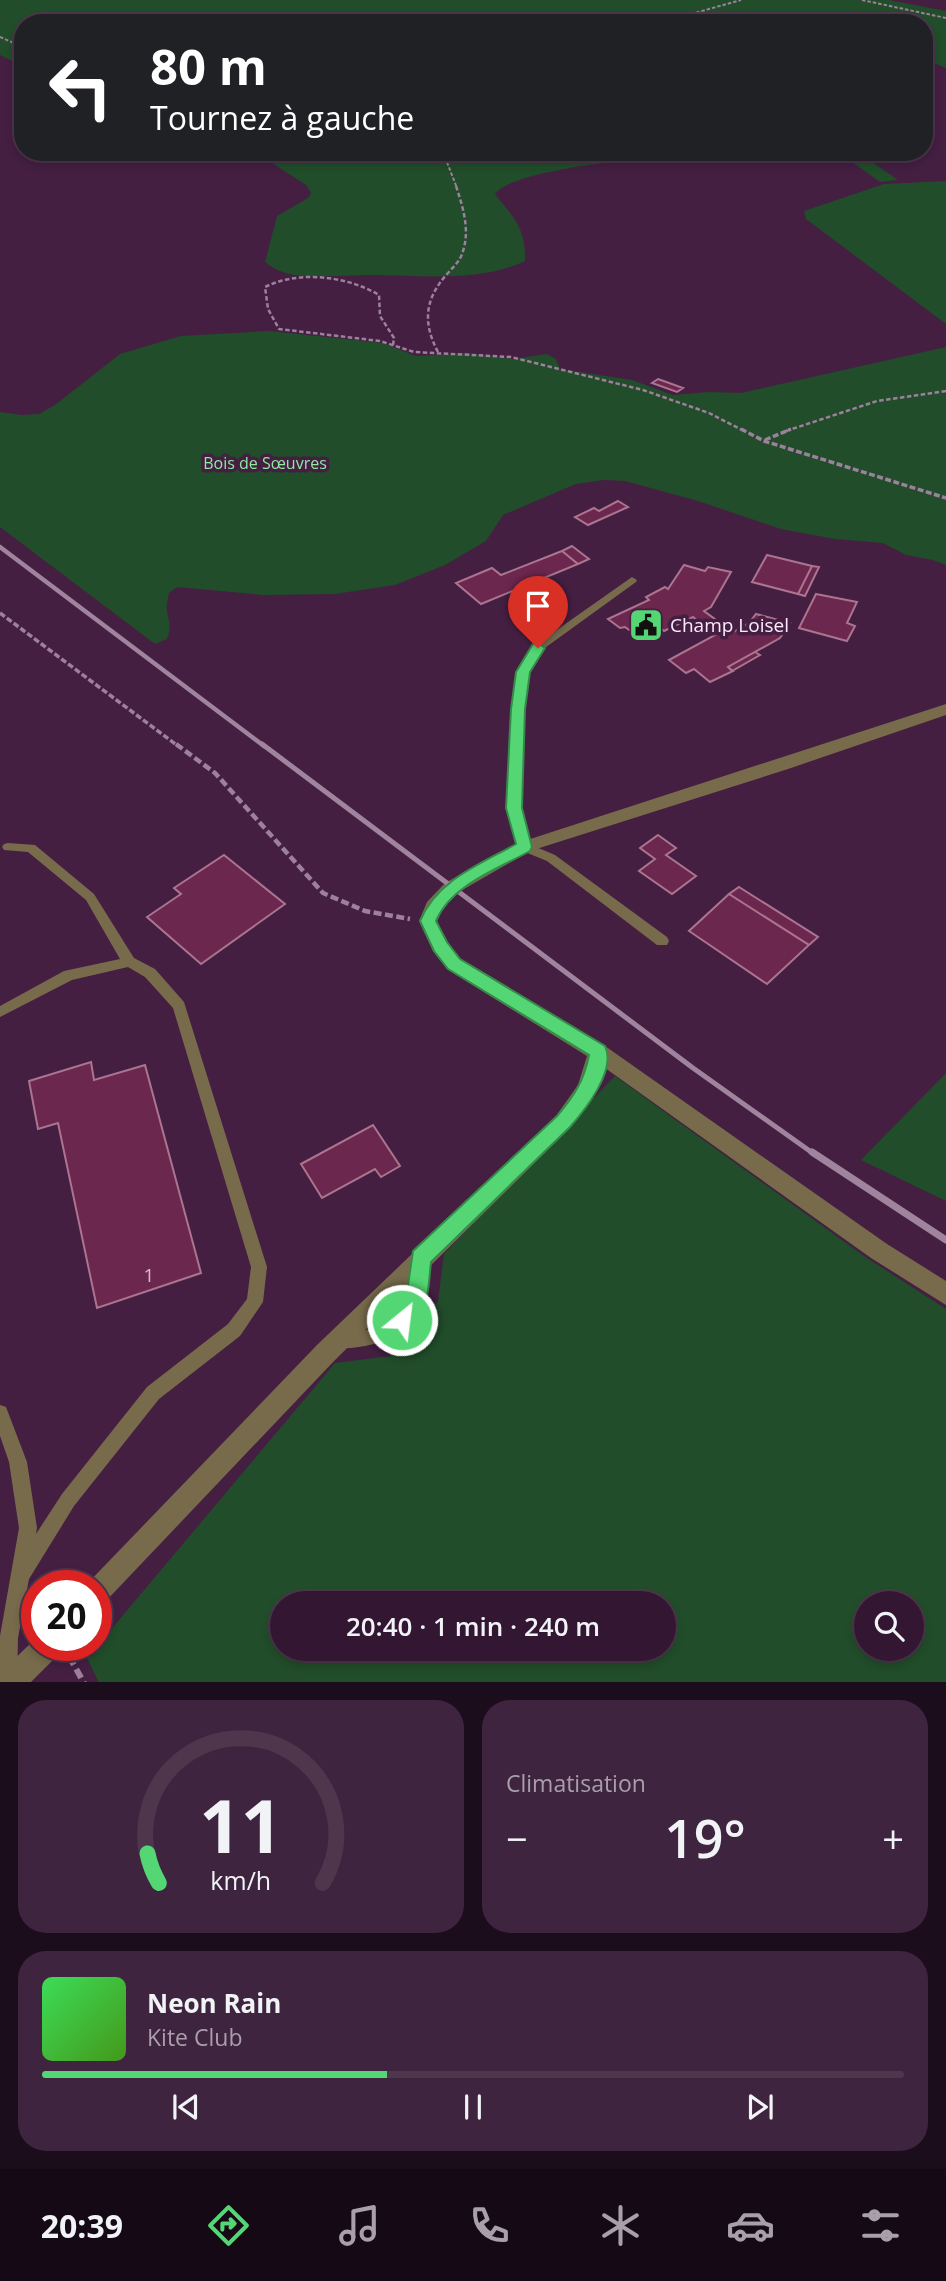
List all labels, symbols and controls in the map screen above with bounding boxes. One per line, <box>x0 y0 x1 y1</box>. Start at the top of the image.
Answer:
text: 80 m <box>150 33 267 99</box>
icon: left <box>35 42 126 133</box>
text: Tournez à gauche <box>150 96 414 139</box>
park label: Bois de Sœuvres <box>203 452 327 474</box>
pin <box>508 576 568 648</box>
icon: arrive <box>519 587 557 625</box>
public building icon: Champ Loisel <box>627 606 665 644</box>
place label: Champ Loisel <box>670 612 789 638</box>
house number: 1 <box>144 1262 154 1288</box>
position arrow <box>365 1283 439 1357</box>
speed limit sign: 20 <box>21 1570 112 1661</box>
map controls <box>854 1591 924 1661</box>
button: search <box>854 1591 924 1661</box>
text: 20:40 · 1 min · 240 m <box>346 1608 600 1644</box>
text: Climatisation <box>506 1767 646 1799</box>
text: 11 <box>199 1775 283 1874</box>
text: 19° <box>664 1802 746 1873</box>
text: − <box>506 1812 528 1864</box>
text: + <box>882 1812 904 1864</box>
text: km/h <box>211 1862 271 1896</box>
text: Neon Rain <box>147 1985 281 2021</box>
text: Kite Club <box>147 2021 242 2053</box>
icon: previous <box>167 2088 205 2126</box>
icon: pause <box>454 2088 492 2126</box>
icon: next <box>741 2088 779 2126</box>
icon: directions <box>204 2201 253 2250</box>
icon: music <box>335 2201 384 2250</box>
icon: phone <box>465 2201 514 2250</box>
icon: climate <box>596 2201 645 2250</box>
icon: car <box>726 2201 775 2250</box>
icon: filters <box>856 2201 905 2250</box>
text: 20:39 <box>41 2204 123 2247</box>

